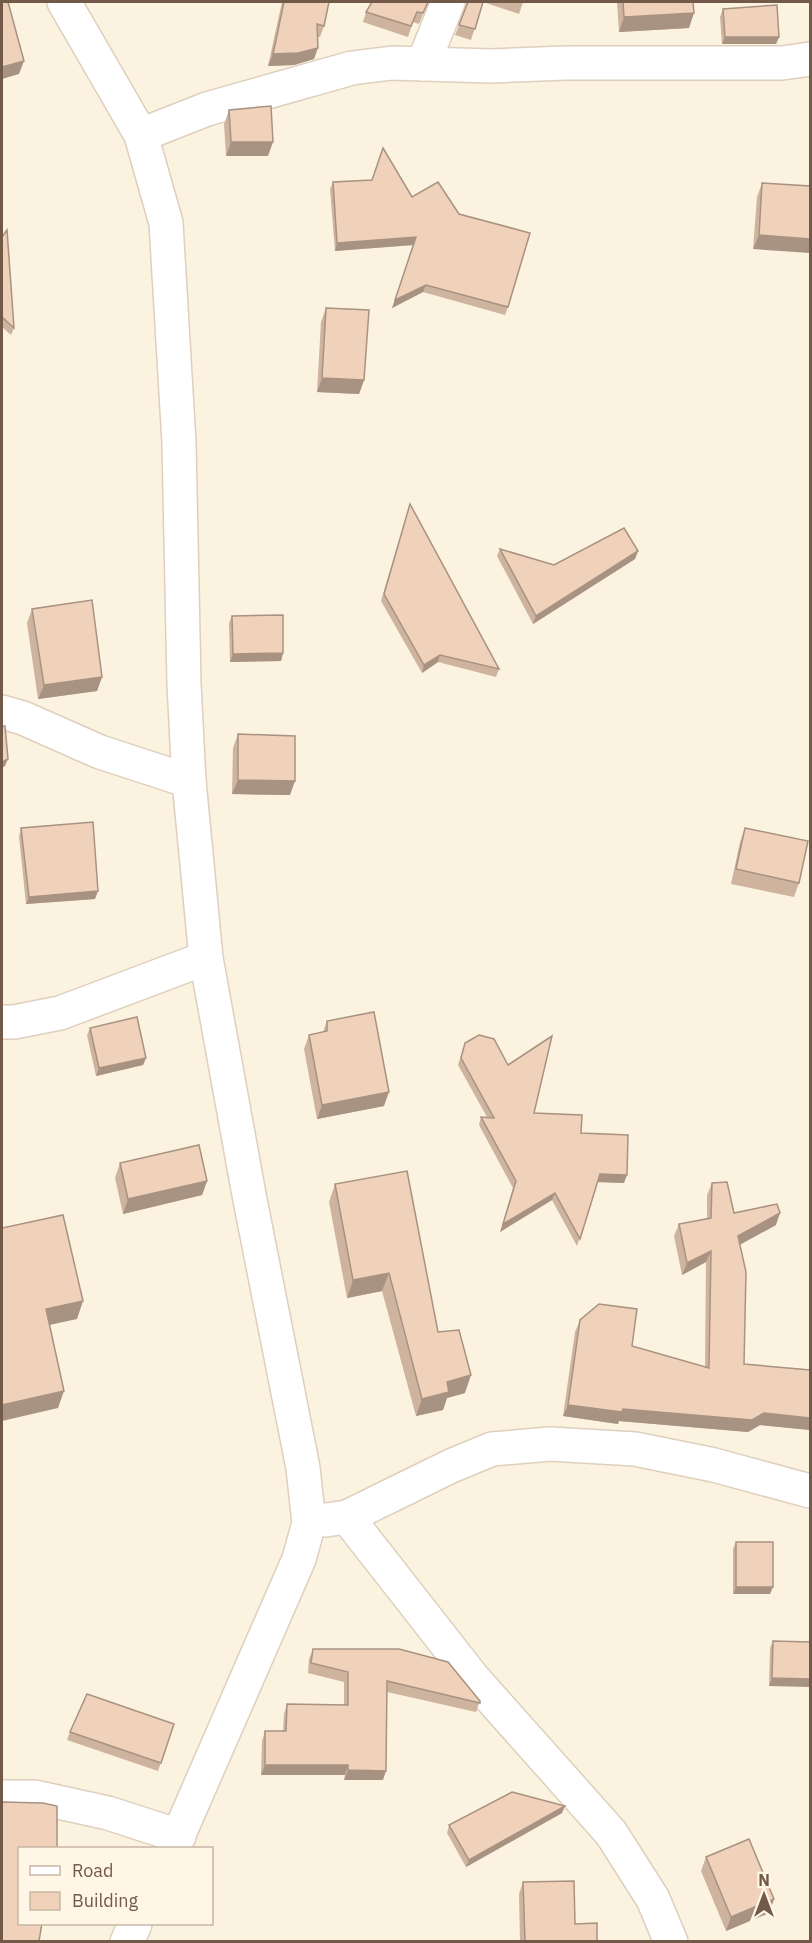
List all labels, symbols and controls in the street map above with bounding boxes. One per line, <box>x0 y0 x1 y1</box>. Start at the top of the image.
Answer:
legend <box>18 1847 213 1925</box>
text: Road <box>72 1859 113 1882</box>
north arrow <box>734 1865 794 1925</box>
text: N <box>758 1870 770 1890</box>
text: Building <box>72 1889 139 1912</box>

